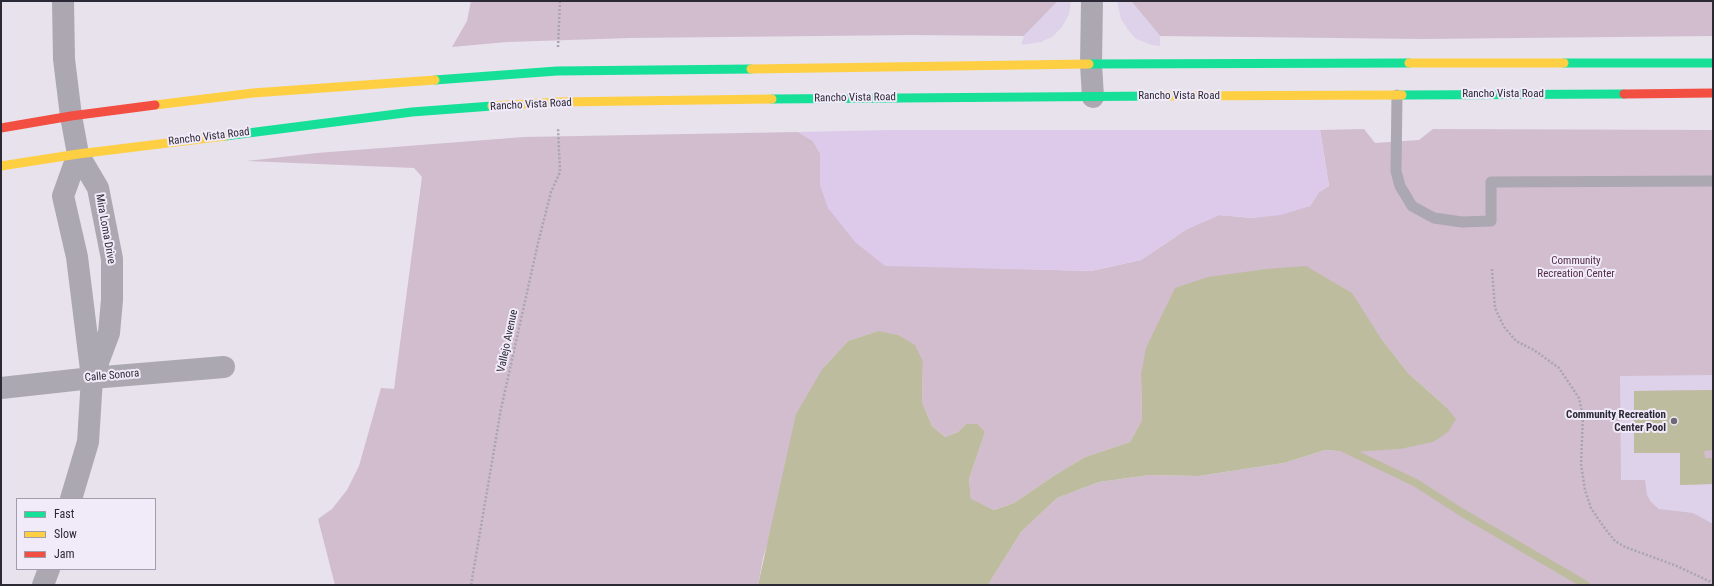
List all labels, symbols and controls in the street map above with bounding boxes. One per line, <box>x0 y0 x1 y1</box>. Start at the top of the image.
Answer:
street label: Rancho Vista Road <box>1462 87 1544 101</box>
street label: Rancho Vista Road <box>1138 89 1220 103</box>
street label: Rancho Vista Road <box>814 91 896 105</box>
street label: Rancho Vista Road <box>490 96 572 114</box>
street label: Rancho Vista Road <box>168 125 250 149</box>
street label: Mira Loma Drive <box>92 193 118 265</box>
park label: Community Recreation Center <box>1537 254 1615 280</box>
street label: Vallejo Avenue <box>495 309 521 373</box>
street label: Calle Sonora <box>84 367 140 385</box>
place label: Community Recreation Center Pool <box>1566 408 1666 434</box>
marker: Community Recreation Center Pool <box>1669 416 1679 426</box>
legend <box>16 498 156 570</box>
text: Fast <box>54 507 74 521</box>
text: Slow <box>54 527 77 541</box>
text: Jam <box>54 547 75 561</box>

